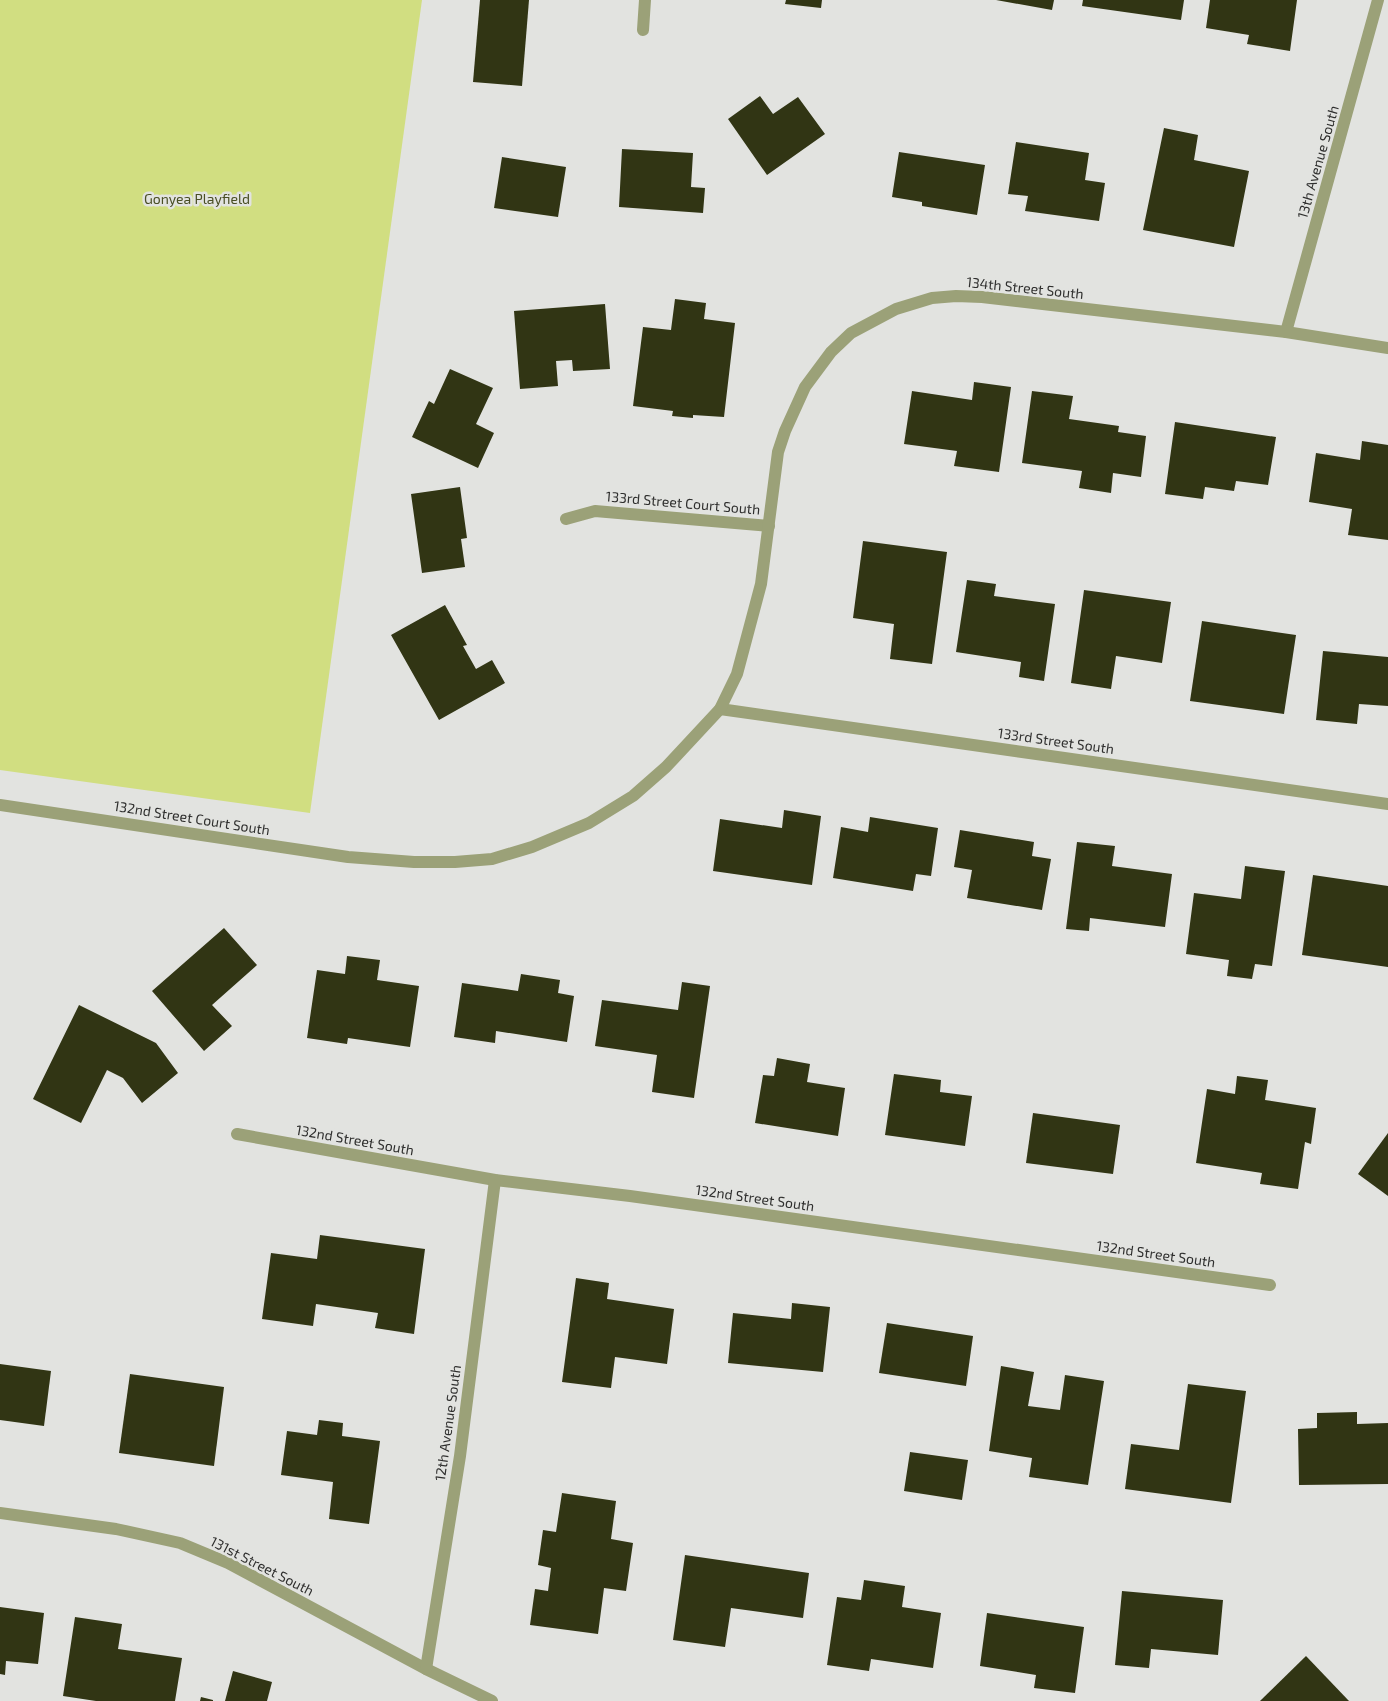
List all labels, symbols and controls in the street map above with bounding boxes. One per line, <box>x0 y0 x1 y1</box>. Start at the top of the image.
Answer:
street label: 13th Avenue South <box>1293 103 1342 220</box>
park label: Gonyea Playfield <box>144 190 250 207</box>
street label: 134th Street South <box>966 273 1085 302</box>
street label: 133rd Street Court South <box>605 487 761 518</box>
street label: 133rd Street South <box>997 724 1115 757</box>
street label: 132nd Street Court South <box>113 797 271 838</box>
street label: 132nd Street South <box>295 1121 416 1158</box>
street label: 132nd Street South <box>695 1181 816 1214</box>
street label: 132nd Street South <box>1096 1237 1217 1270</box>
street label: 12th Avenue South <box>431 1364 464 1482</box>
street label: 131st Street South <box>208 1532 317 1599</box>

